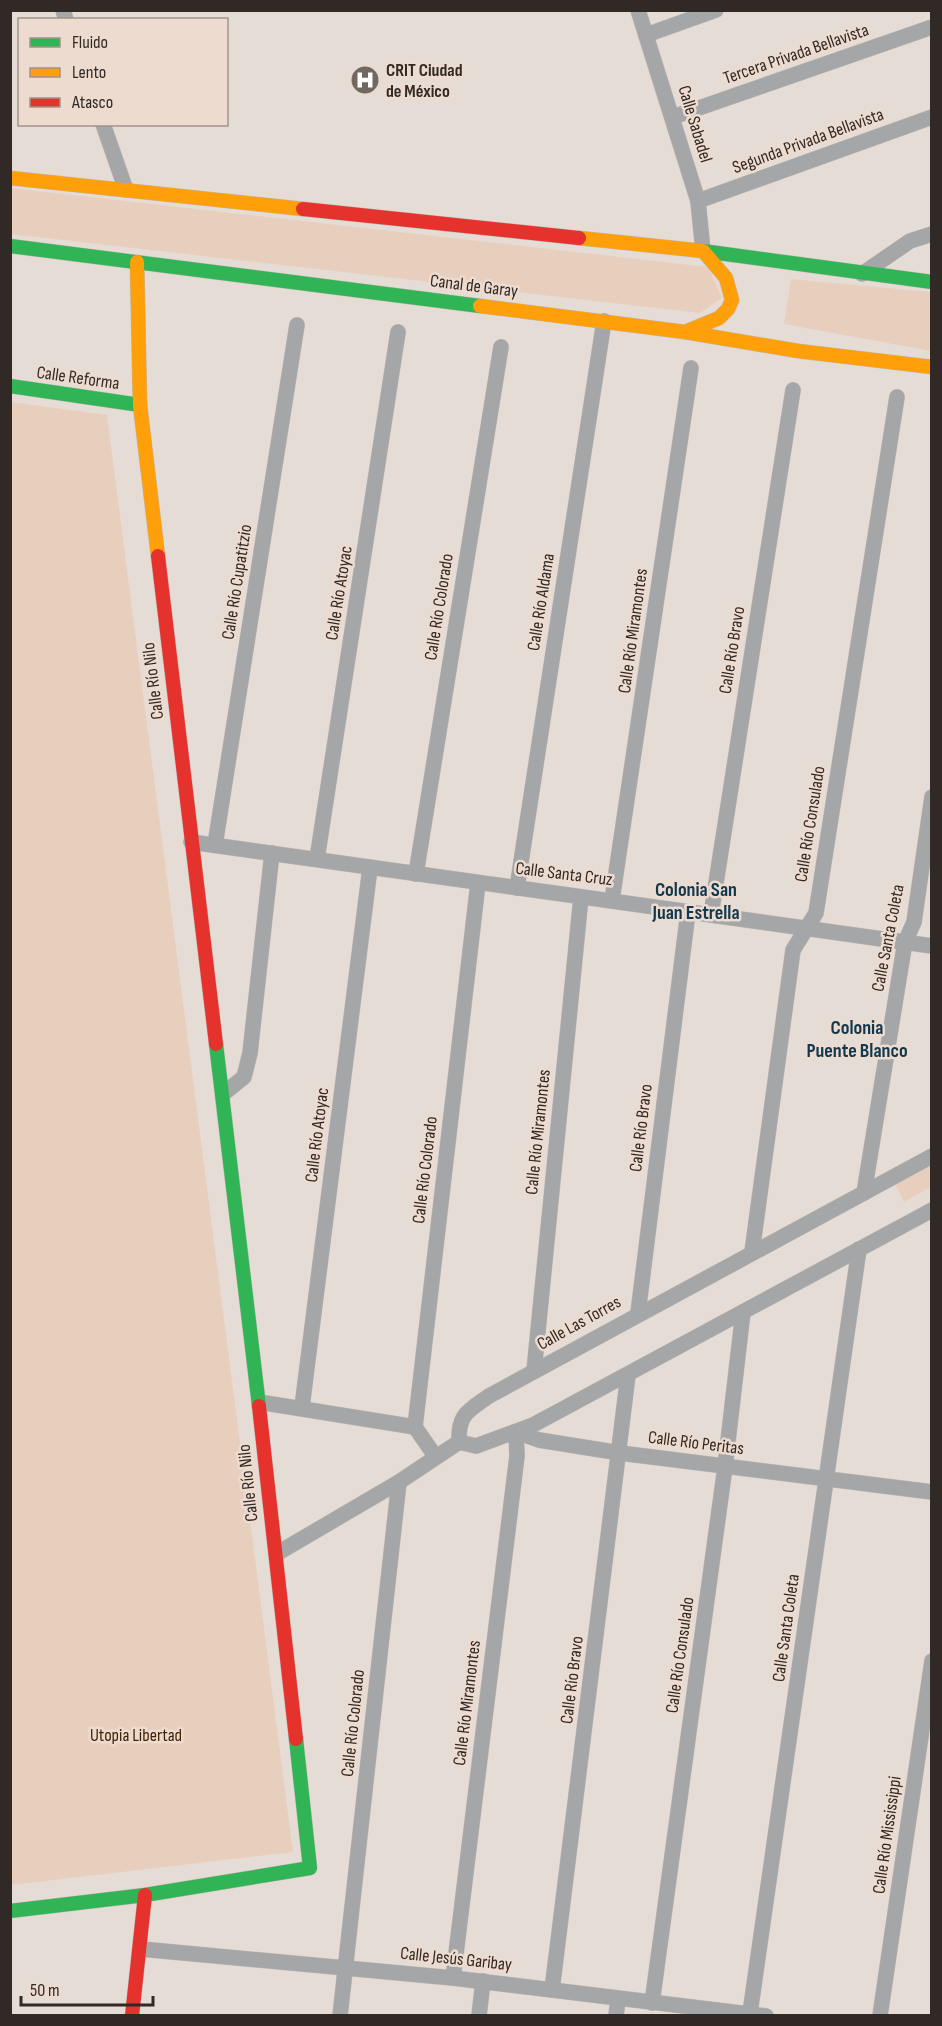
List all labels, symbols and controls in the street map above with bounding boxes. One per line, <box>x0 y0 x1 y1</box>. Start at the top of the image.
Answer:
legend <box>18 18 228 126</box>
street label: Tercera Privada Bellavista <box>721 19 871 89</box>
text: Fluido <box>72 32 108 53</box>
place label: CRIT Ciudad de México <box>386 60 463 102</box>
text: Lento <box>72 62 106 83</box>
hospital icon: CRIT Ciudad de México <box>349 64 381 96</box>
street label: Calle Sabadel <box>673 83 717 165</box>
text: Atasco <box>71 92 113 113</box>
street label: Segunda Privada Bellavista <box>729 104 887 178</box>
street label: Canal de Garay <box>429 270 519 302</box>
street label: Calle Reforma <box>35 362 121 394</box>
street label: Calle Río Cupatitzio <box>218 523 256 641</box>
street label: Calle Río Atoyac <box>321 544 357 642</box>
street label: Calle Río Colorado <box>420 552 458 662</box>
street label: Calle Río Aldama <box>523 552 559 652</box>
street label: Calle Río Miramontes <box>614 567 652 695</box>
street label: Calle Río Bravo <box>715 605 749 695</box>
street label: Calle Río Nilo <box>138 641 168 721</box>
street label: Calle Río Consulado <box>790 765 830 883</box>
street label: Calle Santa Cruz <box>514 858 614 890</box>
district label: Colonia San Juan Estrella <box>651 878 740 925</box>
street label: Calle Santa Coleta <box>867 883 909 993</box>
district label: Colonia Puente Blanco <box>806 1016 908 1063</box>
street label: Calle Río Miramontes <box>521 1068 555 1196</box>
street label: Calle Río Bravo <box>625 1083 657 1173</box>
street label: Calle Río Atoyac <box>301 1086 333 1184</box>
street label: Calle Río Colorado <box>408 1115 442 1225</box>
street label: Calle Las Torres <box>533 1291 625 1355</box>
street label: Calle Río Peritas <box>647 1427 745 1459</box>
street label: Calle Río Nilo <box>234 1443 262 1523</box>
street label: Calle Santa Coleta <box>768 1573 804 1683</box>
street label: Calle Río Consulado <box>661 1596 699 1714</box>
street label: Calle Río Bravo <box>556 1635 588 1725</box>
street label: Calle Río Miramontes <box>449 1639 485 1767</box>
street label: Calle Río Colorado <box>337 1668 369 1778</box>
park label: Utopia Libertad <box>90 1725 182 1746</box>
street label: Calle Río Mississippi <box>868 1775 906 1895</box>
street label: Calle Jesús Garibay <box>399 1943 513 1975</box>
scale bar <box>21 1969 153 2007</box>
text: 50 m <box>30 1980 60 2001</box>

